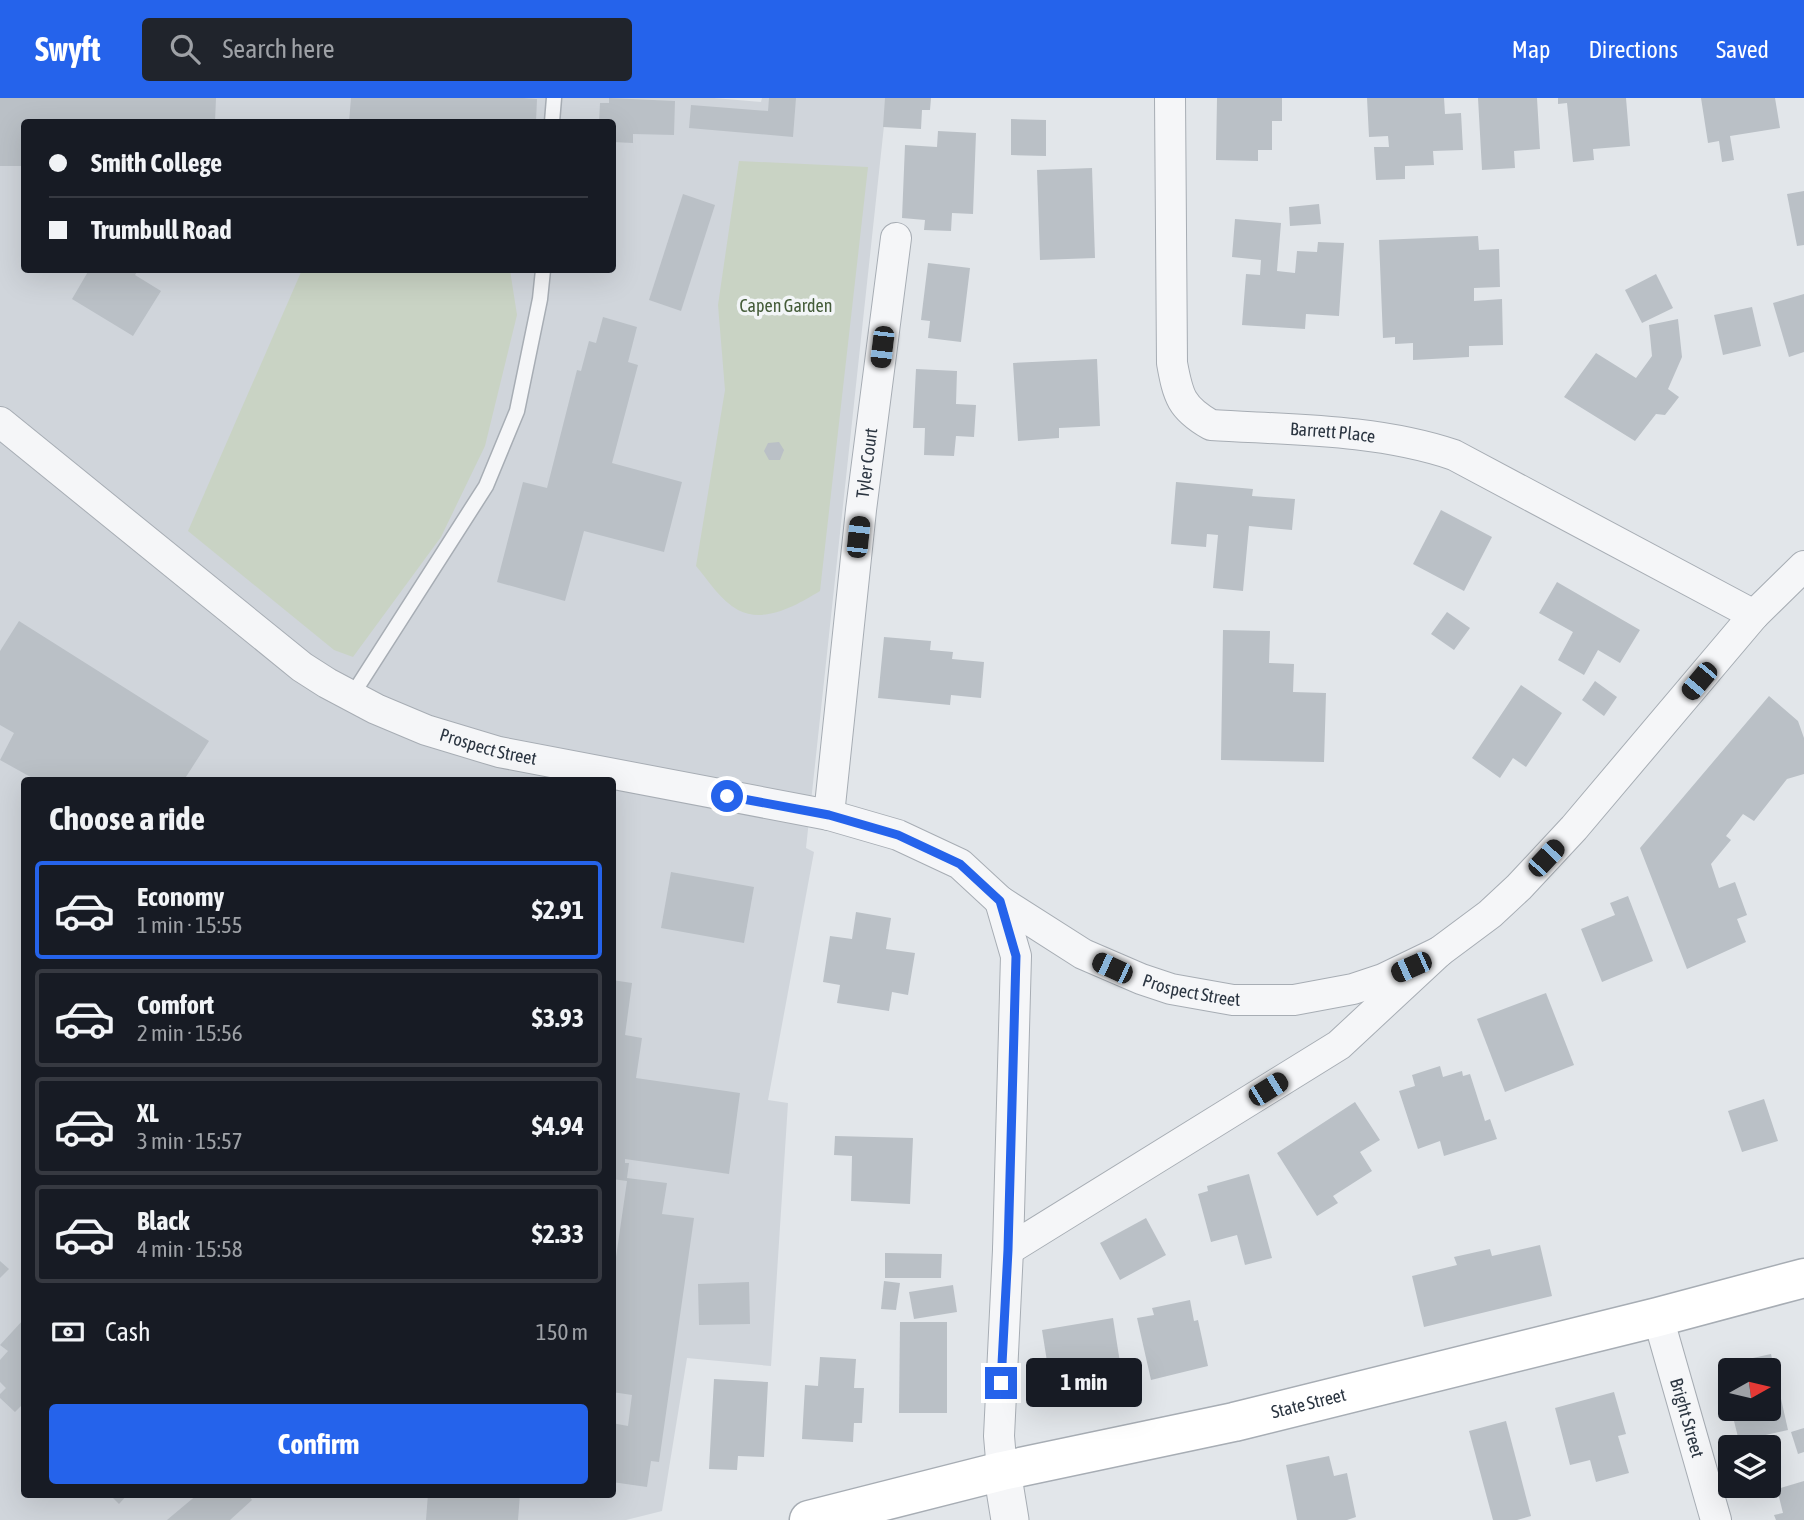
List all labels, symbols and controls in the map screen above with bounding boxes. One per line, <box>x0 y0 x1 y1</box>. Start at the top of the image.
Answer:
search box <box>142 18 632 81</box>
text: Swyft <box>35 30 100 68</box>
icon: search <box>166 30 204 68</box>
text: Search here <box>222 34 335 64</box>
text: Map <box>1512 36 1550 63</box>
text: Directions <box>1588 36 1678 63</box>
text: Saved <box>1716 36 1769 63</box>
text: Smith College <box>91 148 222 178</box>
text: Trumbull Road <box>91 215 232 245</box>
park label: Capen Garden <box>739 295 833 316</box>
car <box>870 325 895 369</box>
street label: Barrett Place <box>1290 418 1377 447</box>
street label: Tyler Court <box>852 427 881 499</box>
car <box>846 515 871 559</box>
car <box>1678 658 1721 704</box>
street label: Prospect Street <box>437 724 539 769</box>
route start <box>711 780 743 812</box>
text: Choose a ride <box>49 800 205 837</box>
car <box>1524 835 1569 881</box>
icon: car <box>53 879 116 942</box>
text: Economy <box>137 882 224 912</box>
text: $2.91 <box>532 895 584 925</box>
text: 1 min · 15:55 <box>137 912 243 938</box>
car <box>1388 949 1435 985</box>
car <box>1089 950 1136 986</box>
street label: Prospect Street <box>1140 969 1240 1010</box>
icon: car <box>53 987 116 1050</box>
text: Comfort <box>137 990 214 1020</box>
text: $3.93 <box>532 1003 584 1033</box>
text: 2 min · 15:56 <box>137 1020 243 1046</box>
car <box>1245 1069 1292 1109</box>
icon: car <box>53 1095 116 1158</box>
text: XL <box>137 1098 159 1128</box>
text: $4.94 <box>532 1111 584 1141</box>
text: 3 min · 15:57 <box>137 1128 243 1154</box>
icon: car <box>53 1203 116 1266</box>
text: Black <box>137 1206 189 1236</box>
text: $2.33 <box>532 1219 584 1249</box>
text: 4 min · 15:58 <box>137 1236 243 1262</box>
icon: cash <box>49 1313 87 1351</box>
text: Cash <box>105 1317 151 1347</box>
text: 150 m <box>536 1319 588 1345</box>
callout: 1 min <box>1026 1358 1141 1408</box>
north arrow <box>1718 1358 1782 1421</box>
map controls <box>1718 1358 1781 1498</box>
route end <box>985 1367 1017 1399</box>
text: 1 min <box>1061 1369 1107 1395</box>
street label: Bright Street <box>1666 1376 1709 1460</box>
street label: State Street <box>1269 1384 1348 1422</box>
button: Confirm <box>49 1404 588 1484</box>
button: layers <box>1718 1435 1781 1498</box>

